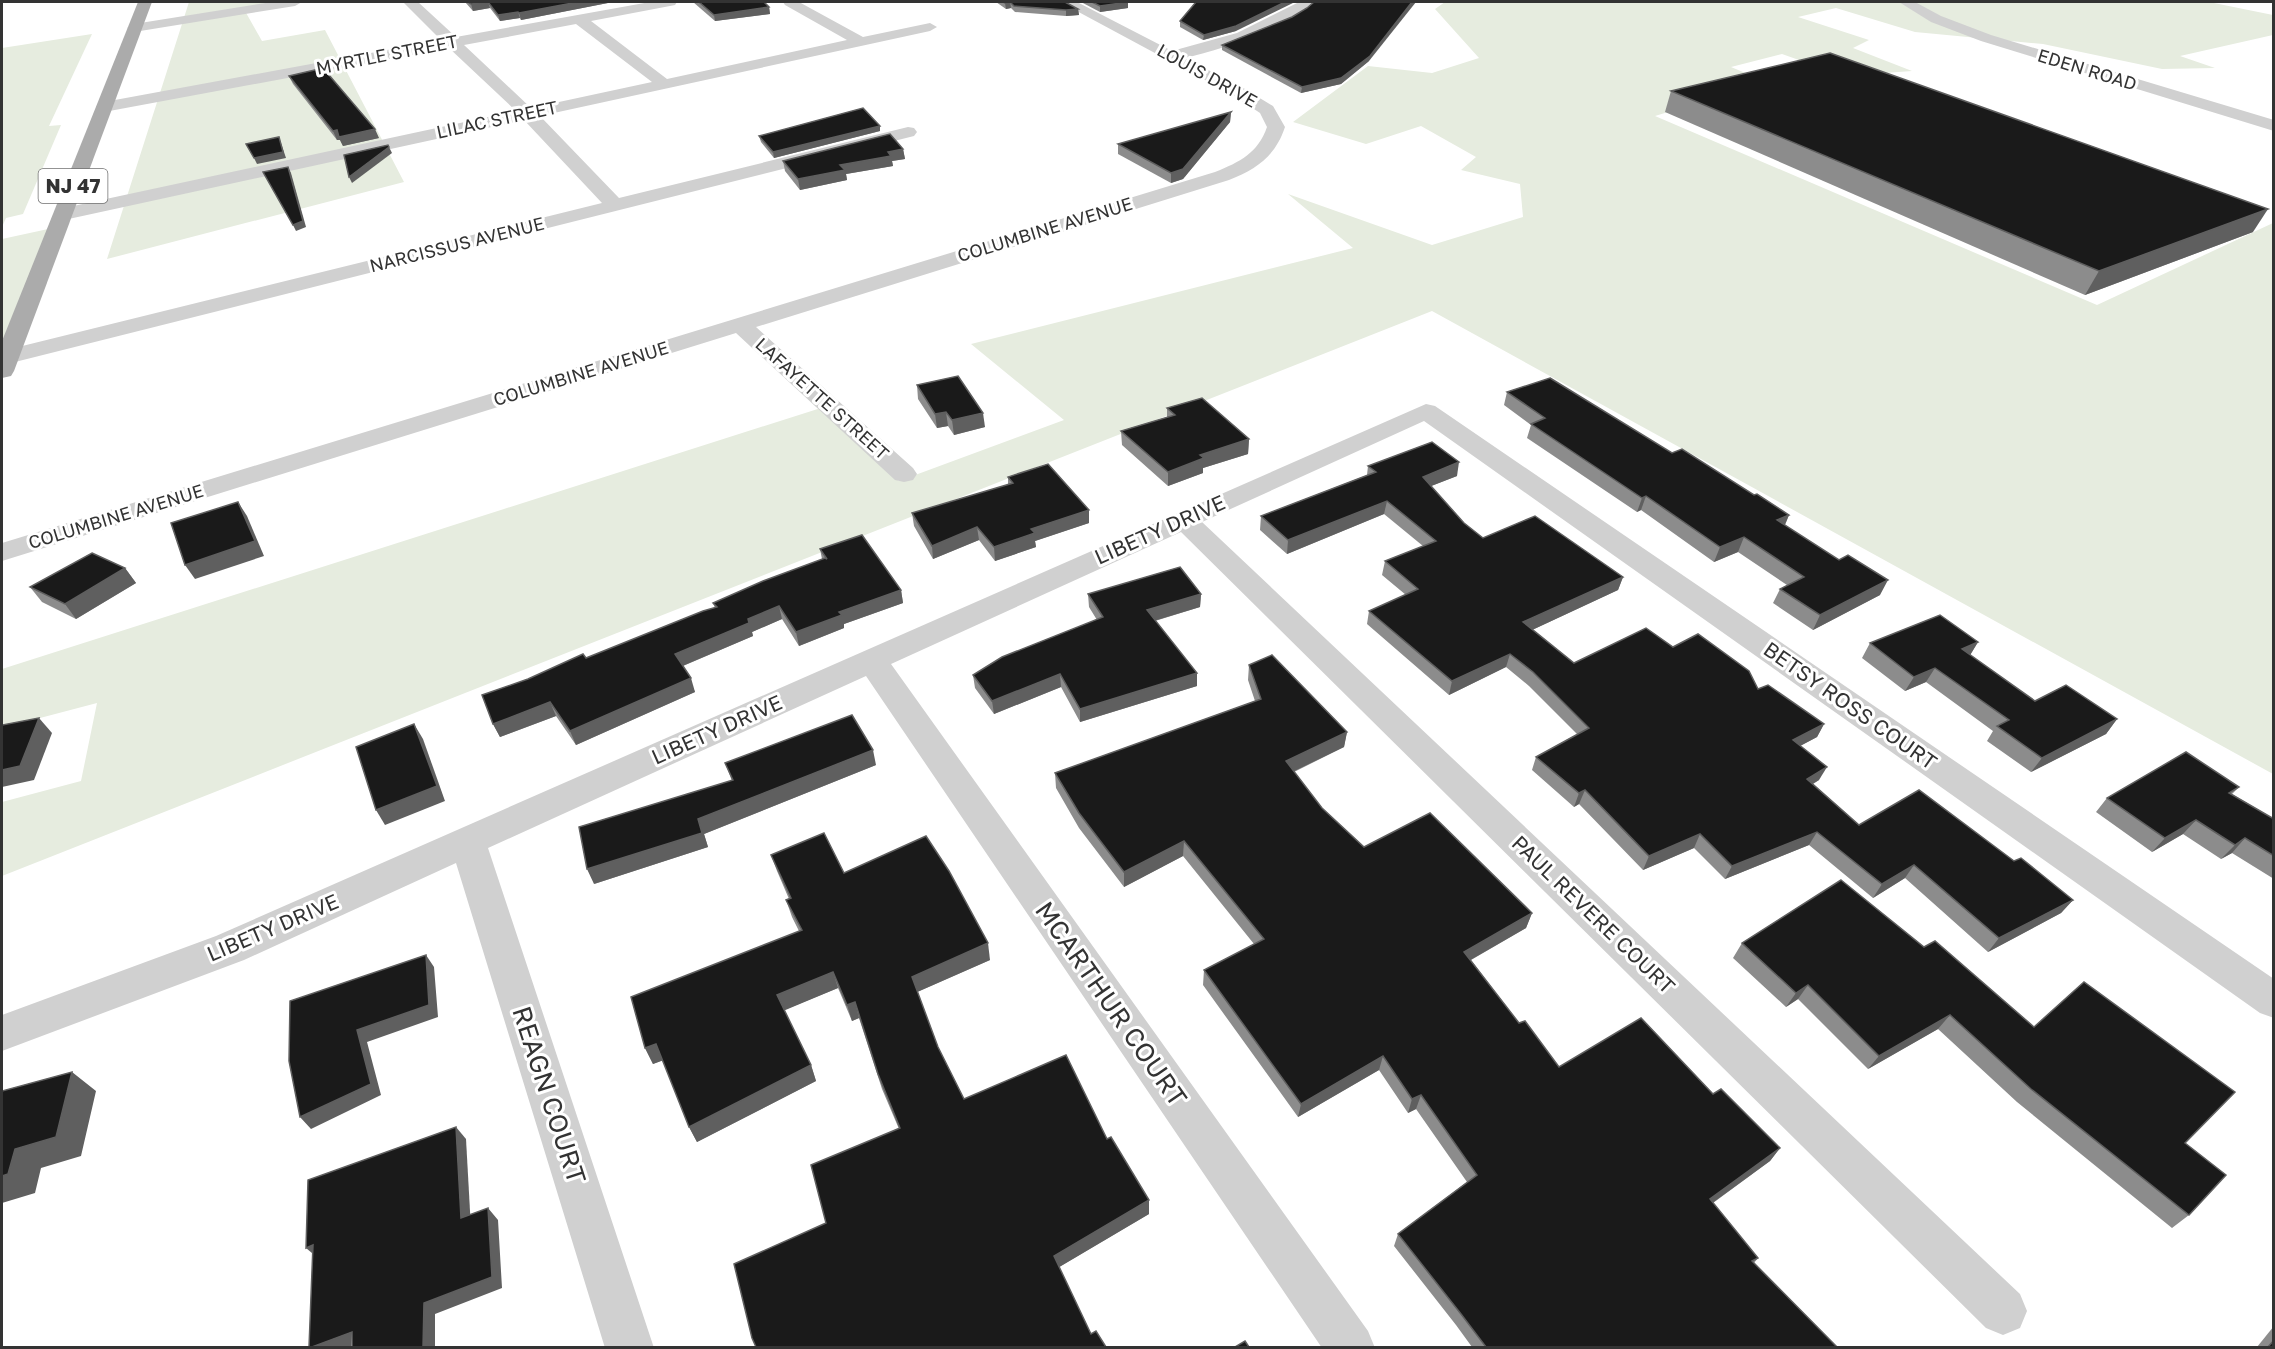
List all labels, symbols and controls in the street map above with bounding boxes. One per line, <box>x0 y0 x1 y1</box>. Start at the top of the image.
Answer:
street label: MYRTLE STREET <box>314 29 460 79</box>
street label: LOUIS DRIVE <box>1154 39 1261 112</box>
street label: EDEN ROAD <box>2035 44 2140 95</box>
street label: LILAC STREET <box>434 95 559 143</box>
road number: NJ 47 <box>38 169 107 203</box>
street label: COLUMBINE AVENUE <box>954 192 1135 266</box>
street label: NARCISSUS AVENUE <box>367 212 546 276</box>
street label: LAFAYETTE STREET <box>751 333 894 464</box>
street label: COLUMBINE AVENUE <box>490 336 671 410</box>
street label: COLUMBINE AVENUE <box>25 479 206 553</box>
street label: LIBETY DRIVE <box>1090 489 1229 570</box>
street label: BETSY ROSS COURT <box>1759 636 1942 775</box>
street label: LIBETY DRIVE <box>647 689 786 770</box>
street label: PAUL REVERE COURT <box>1507 830 1681 999</box>
street label: LIBETY DRIVE <box>203 888 342 966</box>
street label: MCARTHUR COURT <box>1029 895 1194 1112</box>
street label: REAGN COURT <box>506 1002 593 1187</box>

